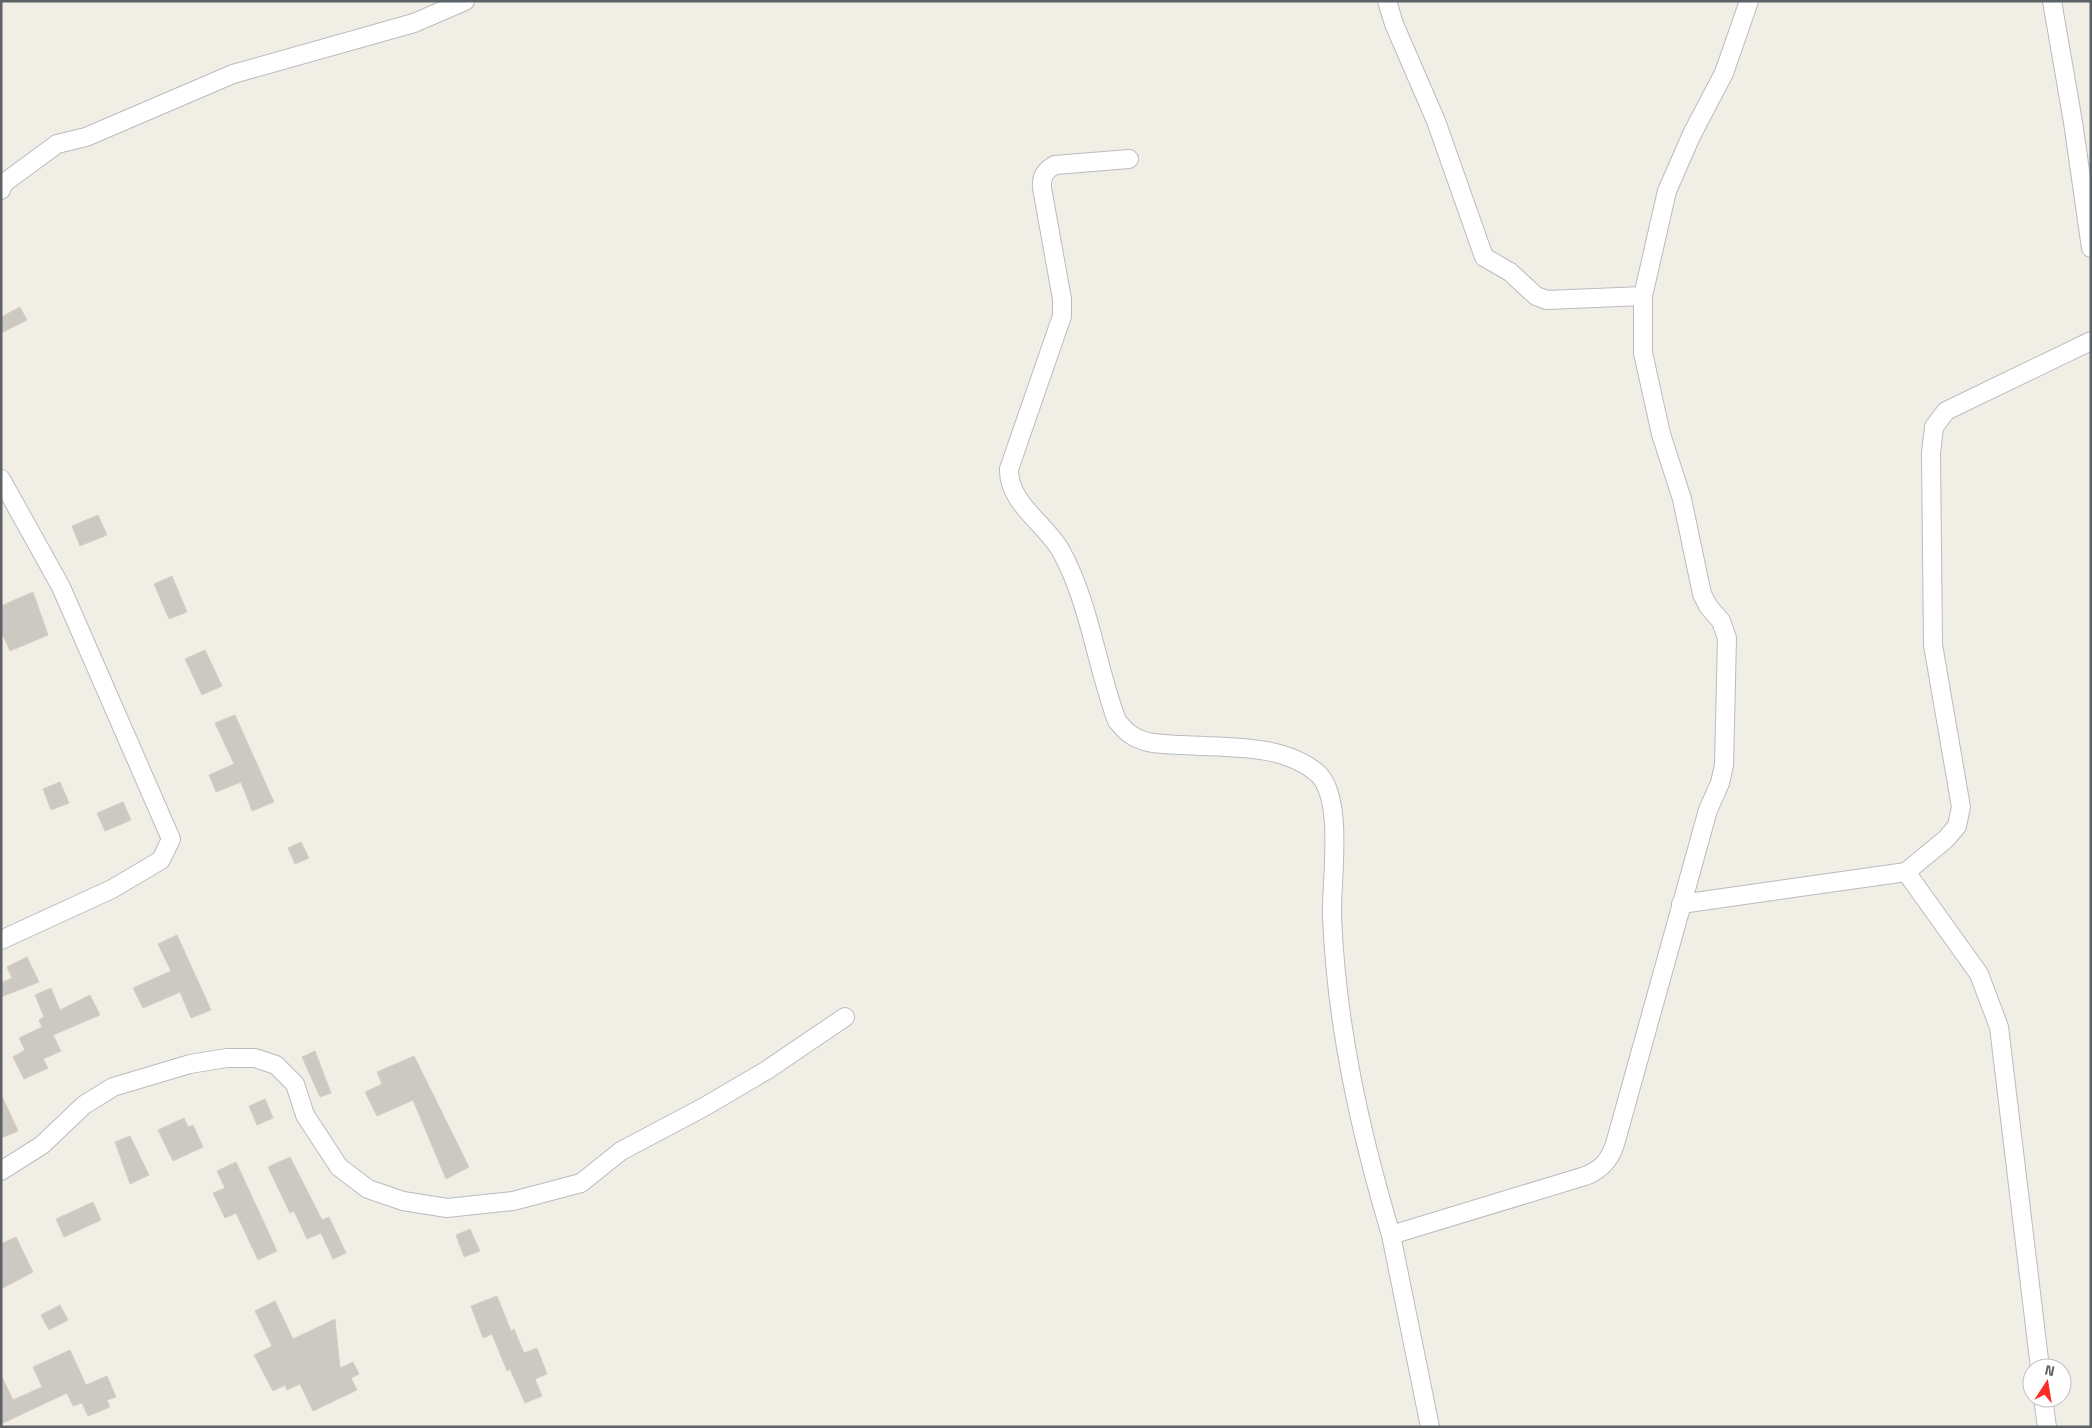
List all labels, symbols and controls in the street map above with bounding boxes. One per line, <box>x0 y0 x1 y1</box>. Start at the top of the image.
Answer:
north arrow <box>2022 1358 2072 1408</box>
text: N <box>2043 1359 2057 1381</box>

